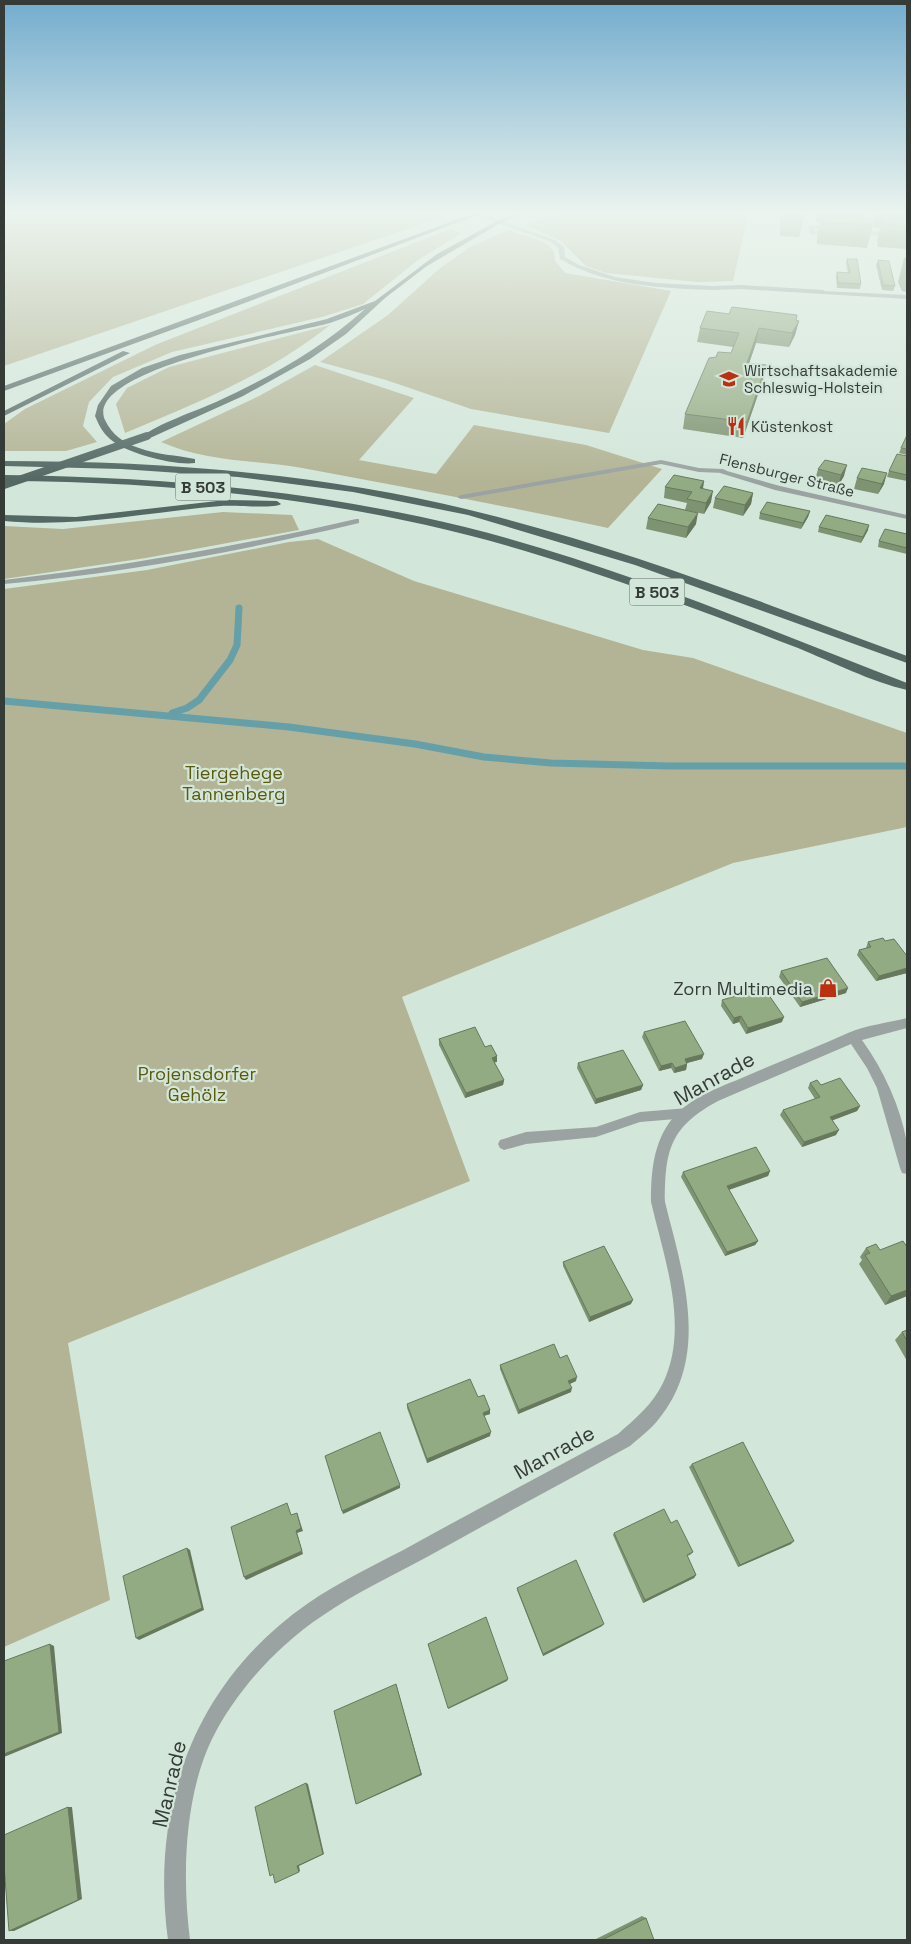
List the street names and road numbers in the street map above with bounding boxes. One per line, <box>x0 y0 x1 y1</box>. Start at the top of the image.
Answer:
street label: Flensburger Straße <box>718 449 857 501</box>
road number: B 503 <box>176 474 230 501</box>
road number: B 503 <box>630 578 684 606</box>
street label: Manrade <box>669 1045 759 1111</box>
street label: Manrade <box>509 1419 599 1485</box>
street label: Manrade <box>146 1738 192 1830</box>

